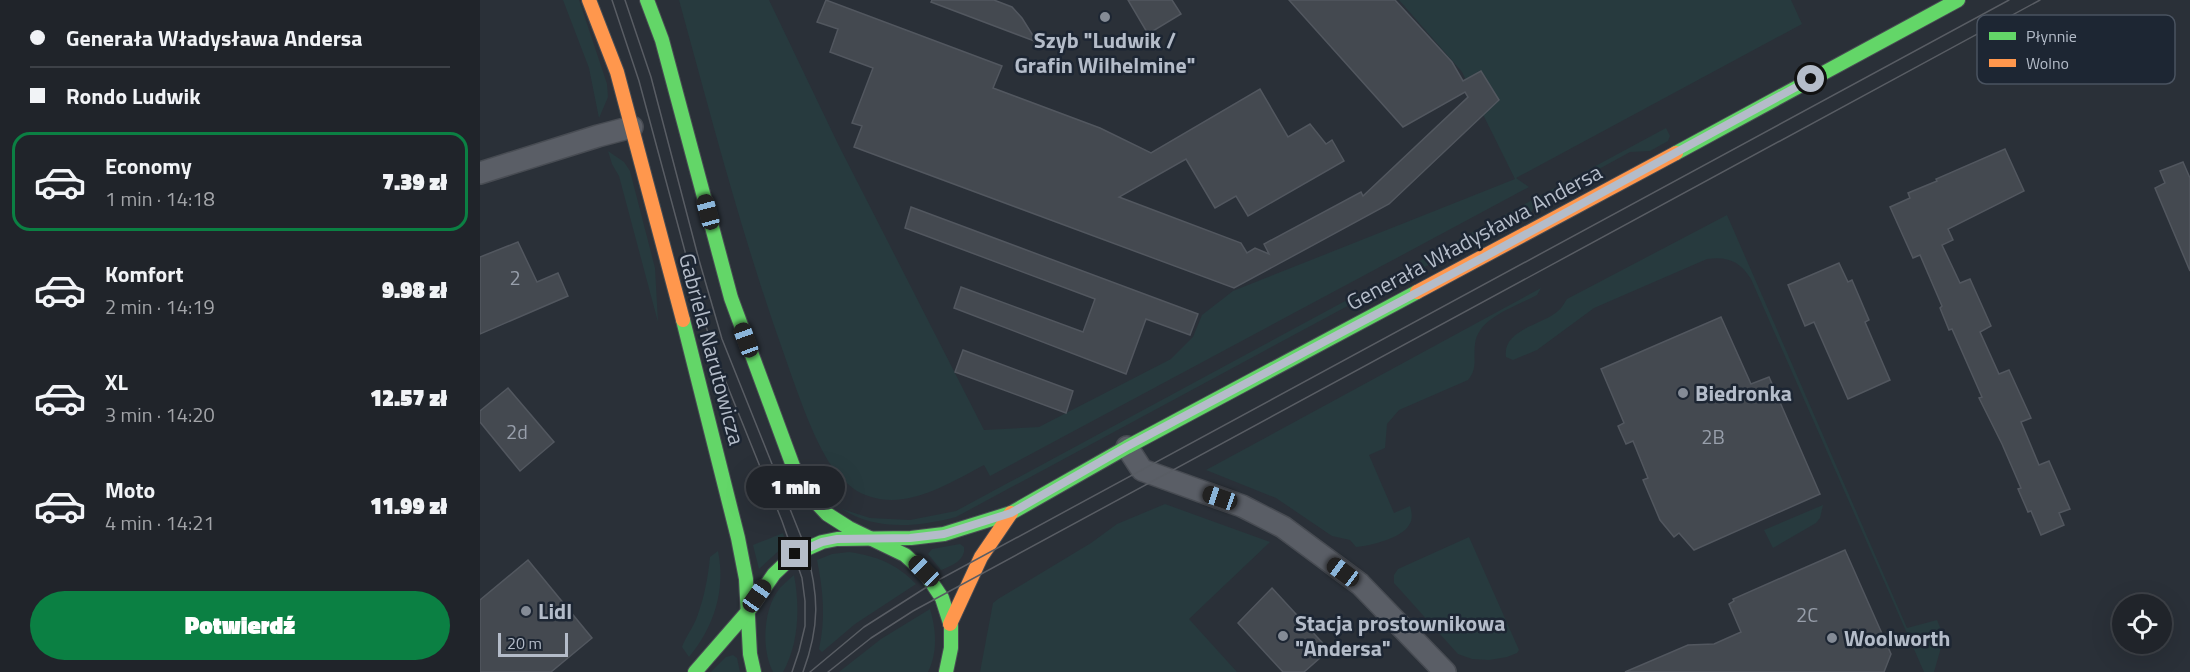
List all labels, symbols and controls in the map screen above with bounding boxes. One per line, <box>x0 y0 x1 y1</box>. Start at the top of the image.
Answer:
marker: Szyb "Ludwik / Grafin Wilhelmine" <box>1098 10 1112 24</box>
legend <box>1977 15 2175 84</box>
text: Generała Władysława Andersa <box>66 21 362 55</box>
place label: Szyb "Ludwik / Grafin Wilhelmine" <box>1014 23 1196 82</box>
text: Płynnie <box>2026 24 2077 48</box>
text: Wolno <box>2026 51 2069 75</box>
route start <box>1797 65 1824 92</box>
text: Rondo Ludwik <box>66 79 201 113</box>
text: Economy <box>105 149 192 183</box>
icon: car <box>33 155 87 209</box>
street label: Generała Władysława Andersa <box>1340 155 1608 319</box>
text: 7.39 zł <box>382 165 447 199</box>
text: 1 min · 14:18 <box>105 183 215 214</box>
car <box>695 192 721 232</box>
street label: Gabriela Narutowicza <box>670 249 754 449</box>
text: Komfort <box>105 257 184 291</box>
house number: 2 <box>509 262 521 293</box>
icon: car <box>33 263 87 317</box>
text: 9.98 zł <box>382 273 447 307</box>
text: 2 min · 14:19 <box>105 291 215 322</box>
car <box>731 320 761 360</box>
text: XL <box>105 365 128 399</box>
icon: car <box>33 371 87 425</box>
place label: Biedronka <box>1695 376 1792 410</box>
text: 12.57 zł <box>370 381 447 415</box>
marker: Biedronka <box>1676 386 1690 400</box>
text: 3 min · 14:20 <box>105 399 215 430</box>
house number: 2d <box>506 416 528 447</box>
house number: 2B <box>1701 421 1725 452</box>
callout: 1 min <box>746 467 844 509</box>
text: 1 min <box>771 471 820 502</box>
text: Moto <box>105 473 155 507</box>
icon: car <box>33 479 87 533</box>
car <box>1200 484 1240 512</box>
text: 11.99 zł <box>370 489 447 523</box>
text: 4 min · 14:21 <box>105 507 215 538</box>
route end <box>781 540 808 567</box>
car <box>905 552 943 590</box>
car <box>1323 554 1363 590</box>
car <box>739 576 775 616</box>
button: Potwierdź <box>30 591 450 660</box>
place label: Lidl <box>538 594 572 628</box>
map controls <box>2112 594 2172 654</box>
button: locate <box>2112 594 2172 654</box>
house number: 2C <box>1796 599 1818 630</box>
marker: Lidl <box>519 604 533 618</box>
place label: Stacja prostownikowa "Andersa" <box>1295 606 1506 665</box>
place label: Woolworth <box>1844 621 1950 655</box>
marker: Stacja prostownikowa "Andersa" <box>1276 629 1290 643</box>
scale bar <box>498 630 568 658</box>
text: 20 m <box>507 631 542 655</box>
marker: Woolworth <box>1825 631 1839 645</box>

